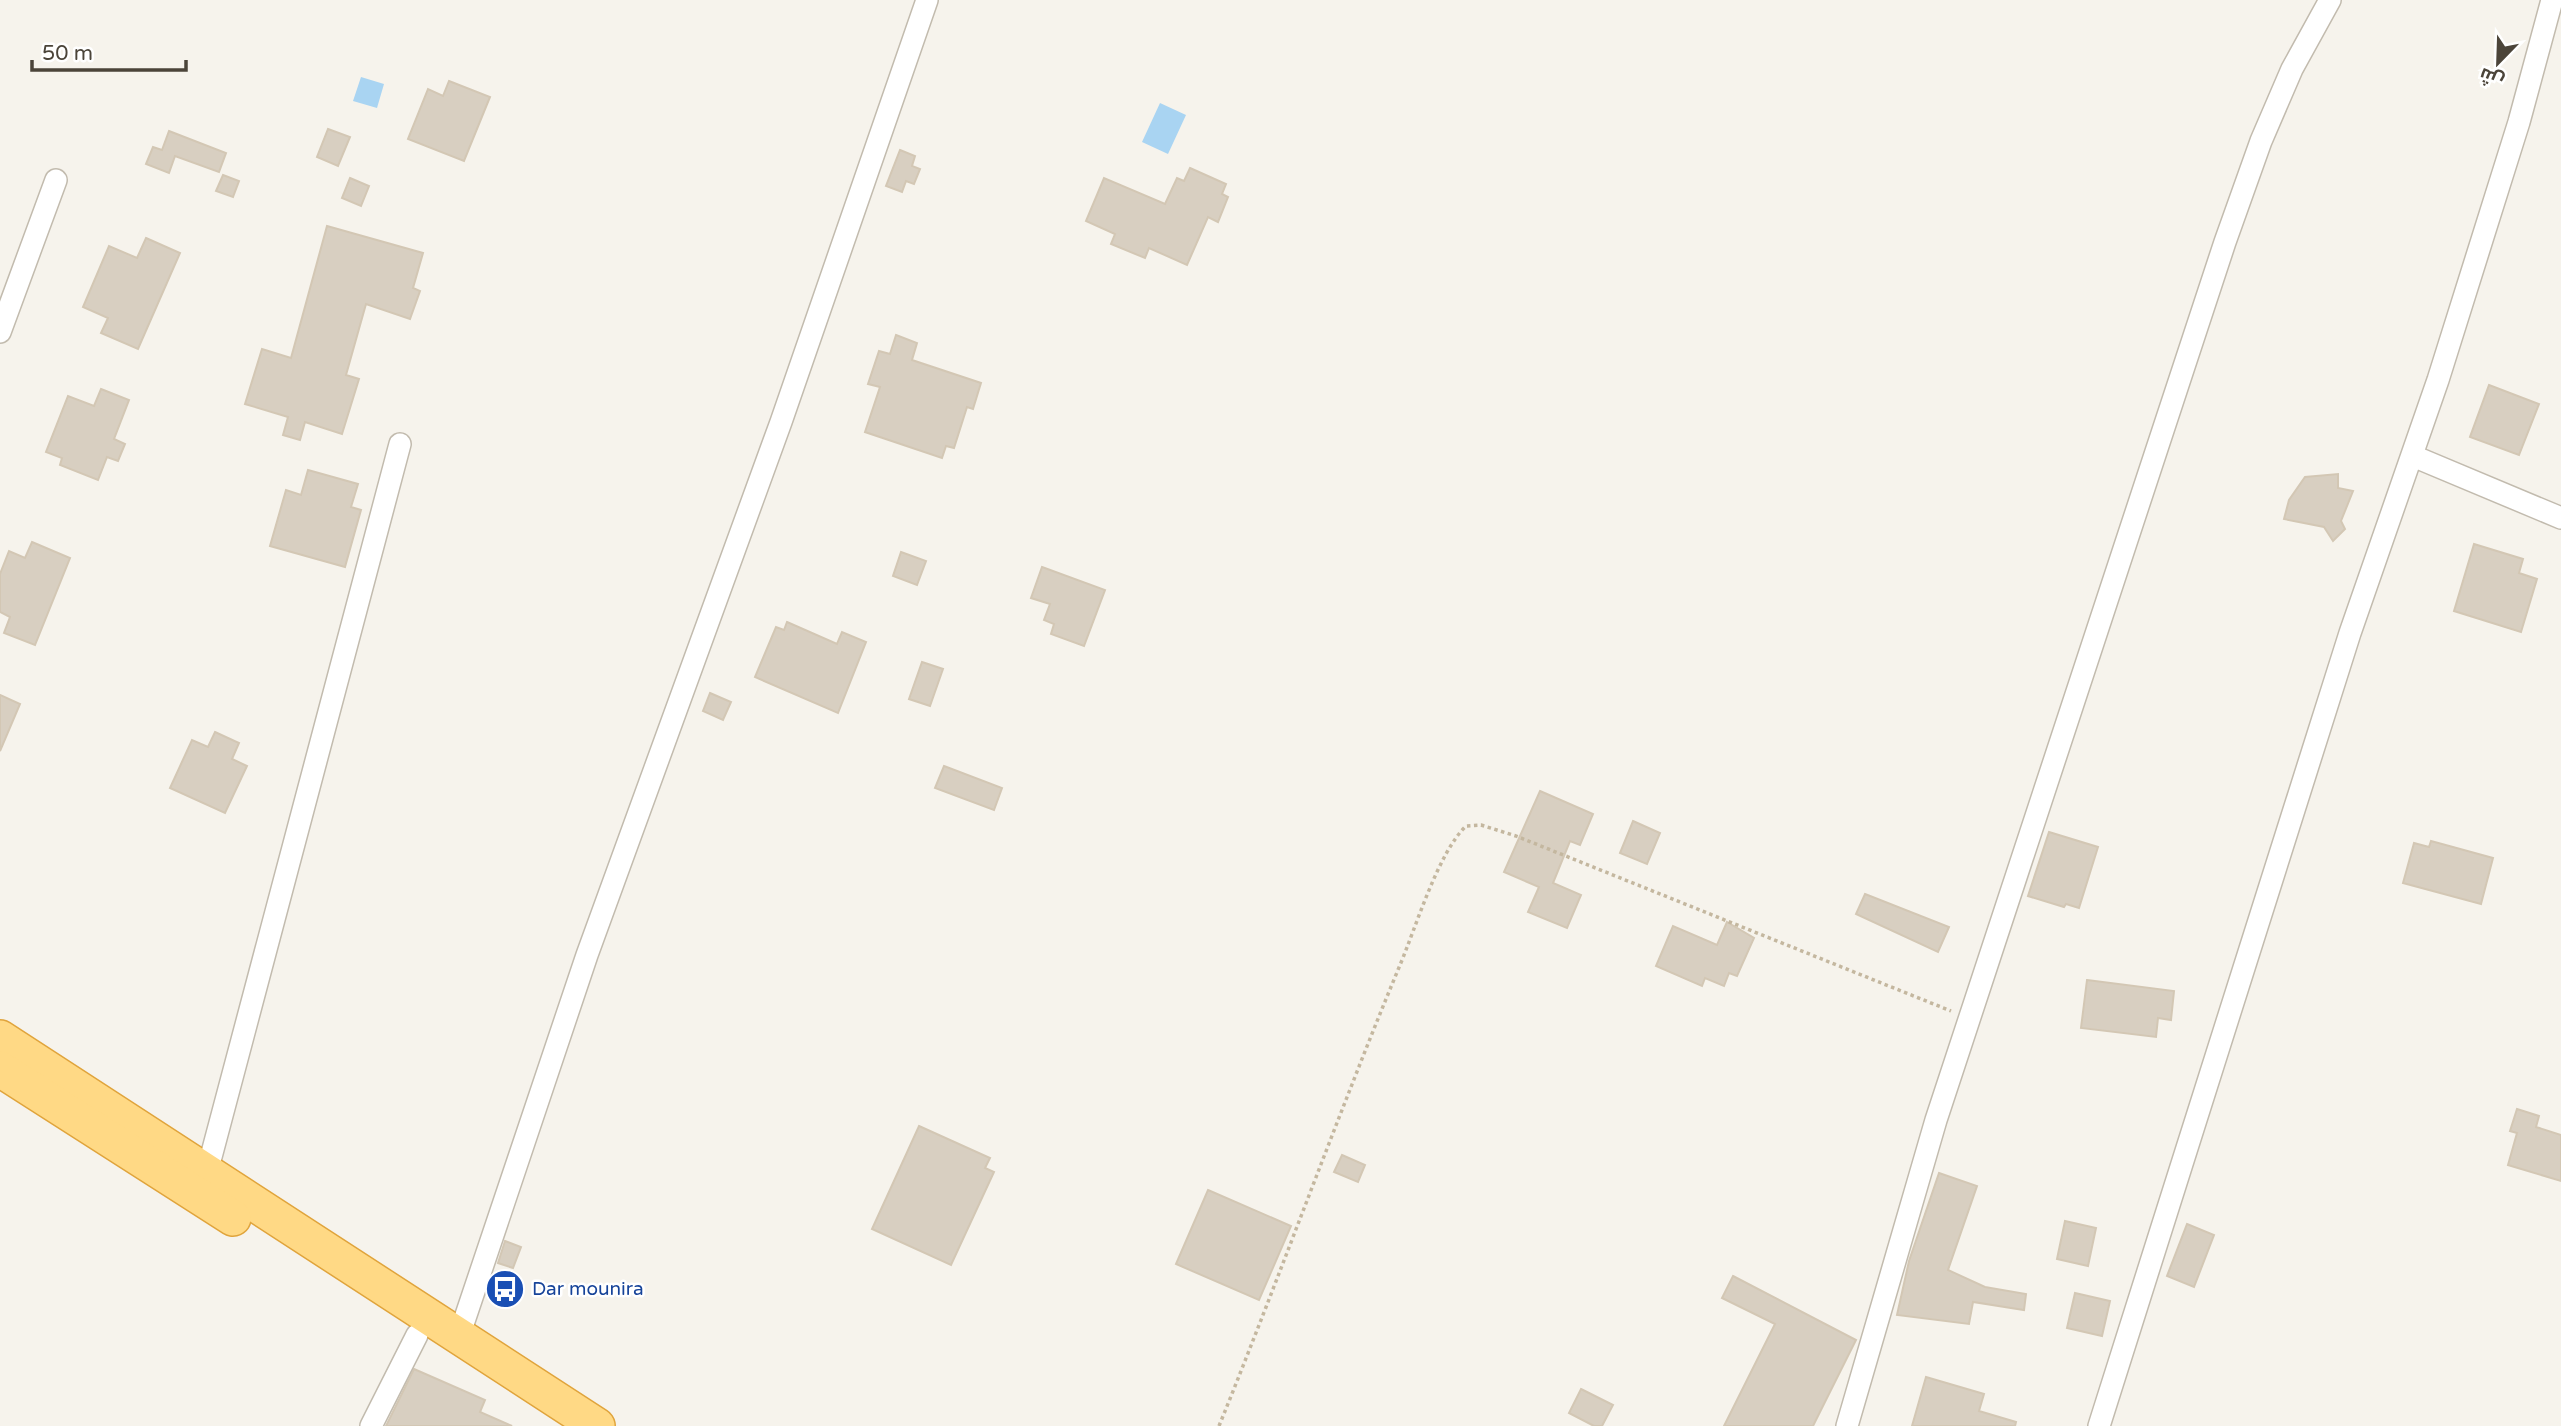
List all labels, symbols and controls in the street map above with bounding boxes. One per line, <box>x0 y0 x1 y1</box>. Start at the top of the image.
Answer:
scale bar <box>32 28 186 72</box>
north arrow <box>2463 28 2533 98</box>
text: 50 m <box>42 41 93 66</box>
text: ش <box>2476 63 2507 93</box>
bus stop icon: Dar mounira <box>484 1268 526 1310</box>
place label: Dar mounira <box>532 1278 644 1300</box>

